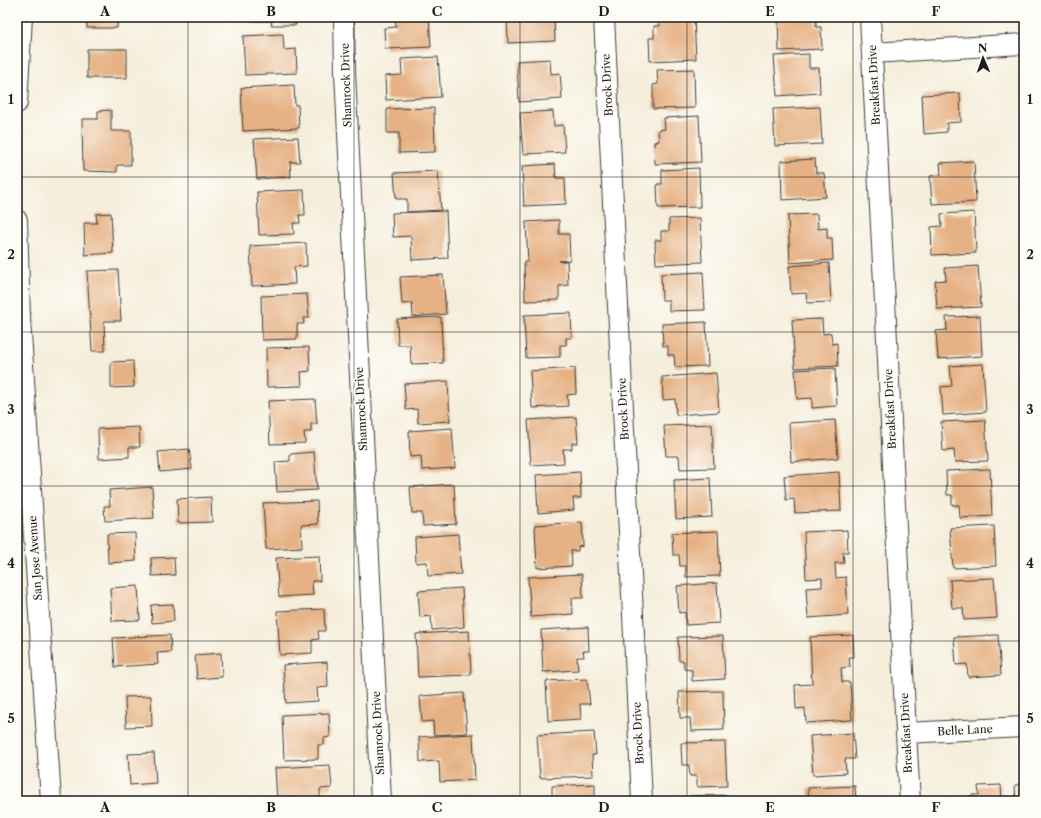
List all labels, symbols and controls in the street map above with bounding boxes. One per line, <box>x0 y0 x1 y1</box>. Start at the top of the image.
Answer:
text: A <box>99 3 111 19</box>
text: B <box>266 3 276 19</box>
text: C <box>432 3 442 19</box>
text: D <box>598 3 610 19</box>
text: E <box>765 3 775 19</box>
text: F <box>932 3 941 19</box>
north arrow <box>963 38 1003 78</box>
text: N <box>978 41 988 55</box>
street label: Shamrock Drive <box>338 43 354 127</box>
street label: Breakfast Drive <box>865 45 883 125</box>
street label: Brock Drive <box>598 54 616 116</box>
text: 1 <box>8 91 14 107</box>
text: 1 <box>1027 91 1033 107</box>
text: 2 <box>7 246 15 262</box>
text: 2 <box>1026 246 1034 262</box>
street label: Shamrock Drive <box>352 367 370 451</box>
street label: Breakfast Drive <box>881 369 899 449</box>
street label: Brock Drive <box>614 378 632 440</box>
text: 3 <box>7 401 15 417</box>
text: 3 <box>1026 401 1034 417</box>
street label: San Jose Avenue <box>25 515 45 601</box>
text: 4 <box>7 555 15 571</box>
text: 4 <box>1026 555 1034 571</box>
street label: Shamrock Drive <box>369 691 387 775</box>
street label: Breakfast Drive <box>897 693 915 773</box>
street label: Brock Drive <box>629 702 647 764</box>
text: 5 <box>7 710 15 726</box>
text: 5 <box>1026 710 1034 726</box>
street label: Belle Lane <box>937 722 993 738</box>
text: A <box>99 799 111 815</box>
text: B <box>266 799 276 815</box>
text: C <box>432 799 442 815</box>
text: D <box>598 799 610 815</box>
text: E <box>765 799 775 815</box>
text: F <box>932 799 941 815</box>

